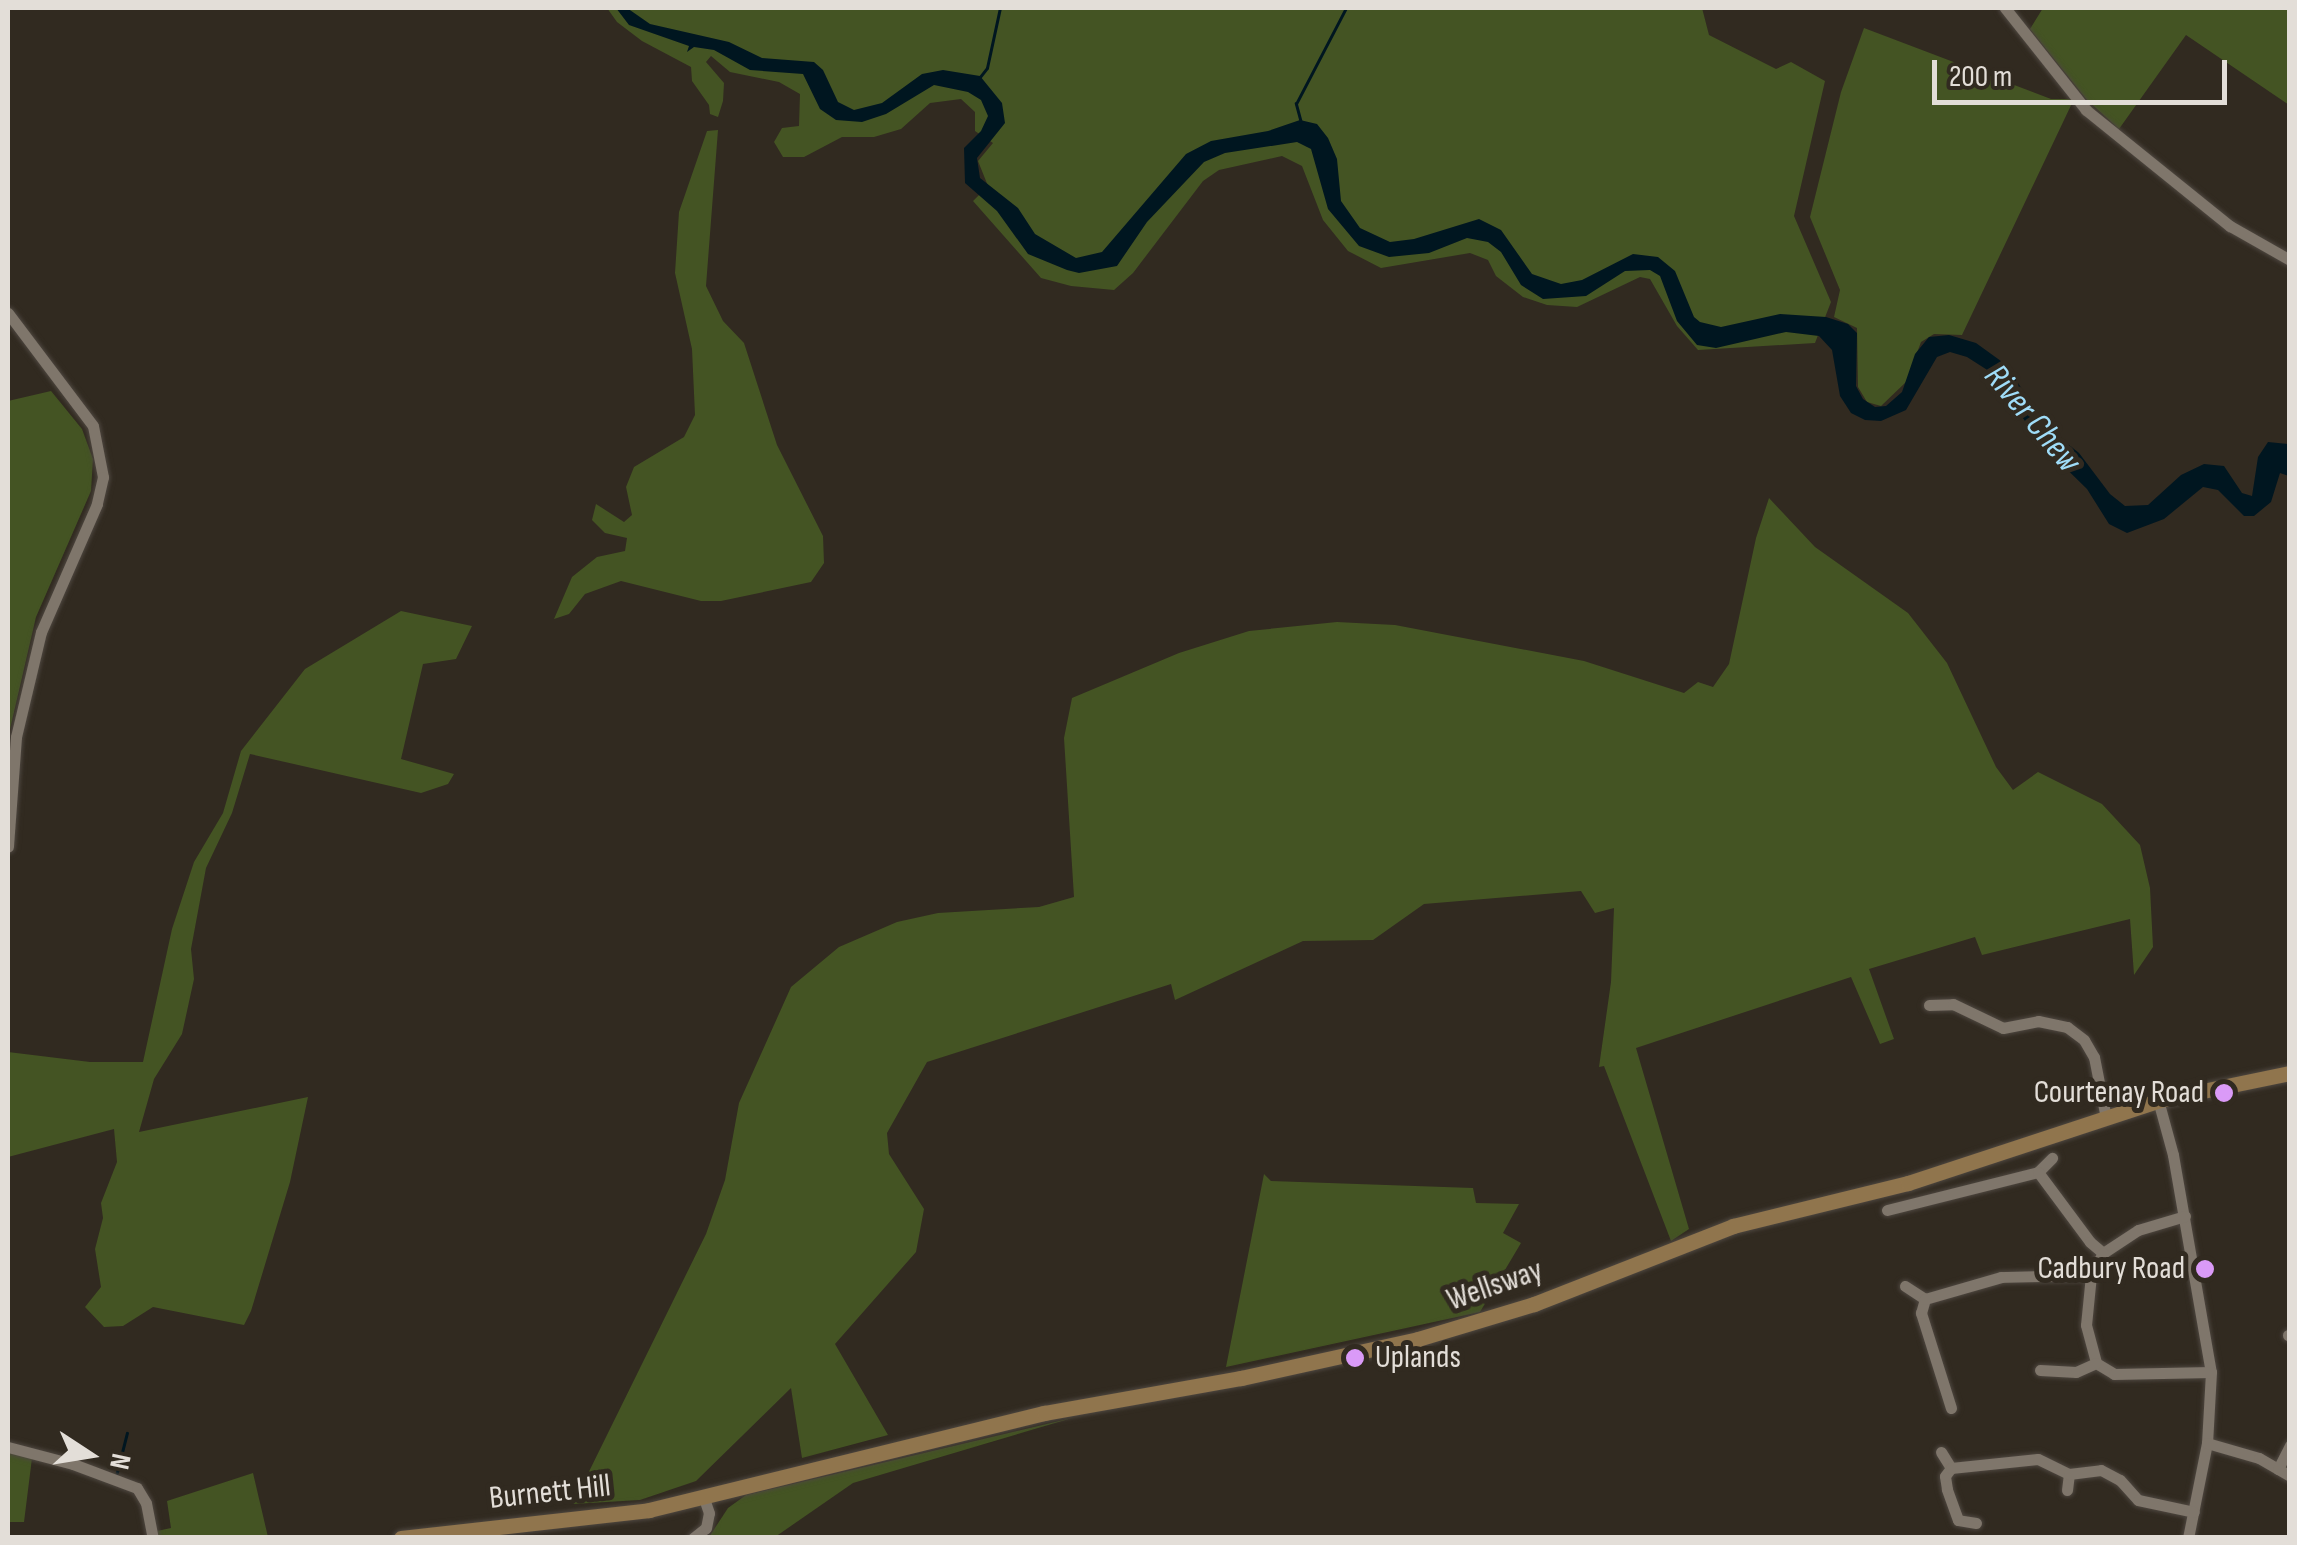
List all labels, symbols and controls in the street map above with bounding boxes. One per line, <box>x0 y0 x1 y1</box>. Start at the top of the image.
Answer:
scale bar <box>1937 40 2232 102</box>
text: 200 m <box>1949 59 2012 95</box>
water label: River Chew <box>1975 356 2089 482</box>
place label: Courtenay Road <box>2034 1074 2204 1112</box>
marker: Courtenay Road <box>2213 1082 2235 1104</box>
place label: Cadbury Road <box>2038 1250 2185 1288</box>
street label: Wellsway <box>1442 1252 1548 1320</box>
marker: Cadbury Road <box>2194 1258 2216 1280</box>
place label: Uplands <box>1375 1339 1461 1377</box>
marker: Uplands <box>1344 1347 1366 1369</box>
north arrow <box>40 1405 140 1505</box>
text: N <box>102 1451 138 1472</box>
street label: Burnett Hill <box>487 1468 613 1518</box>

